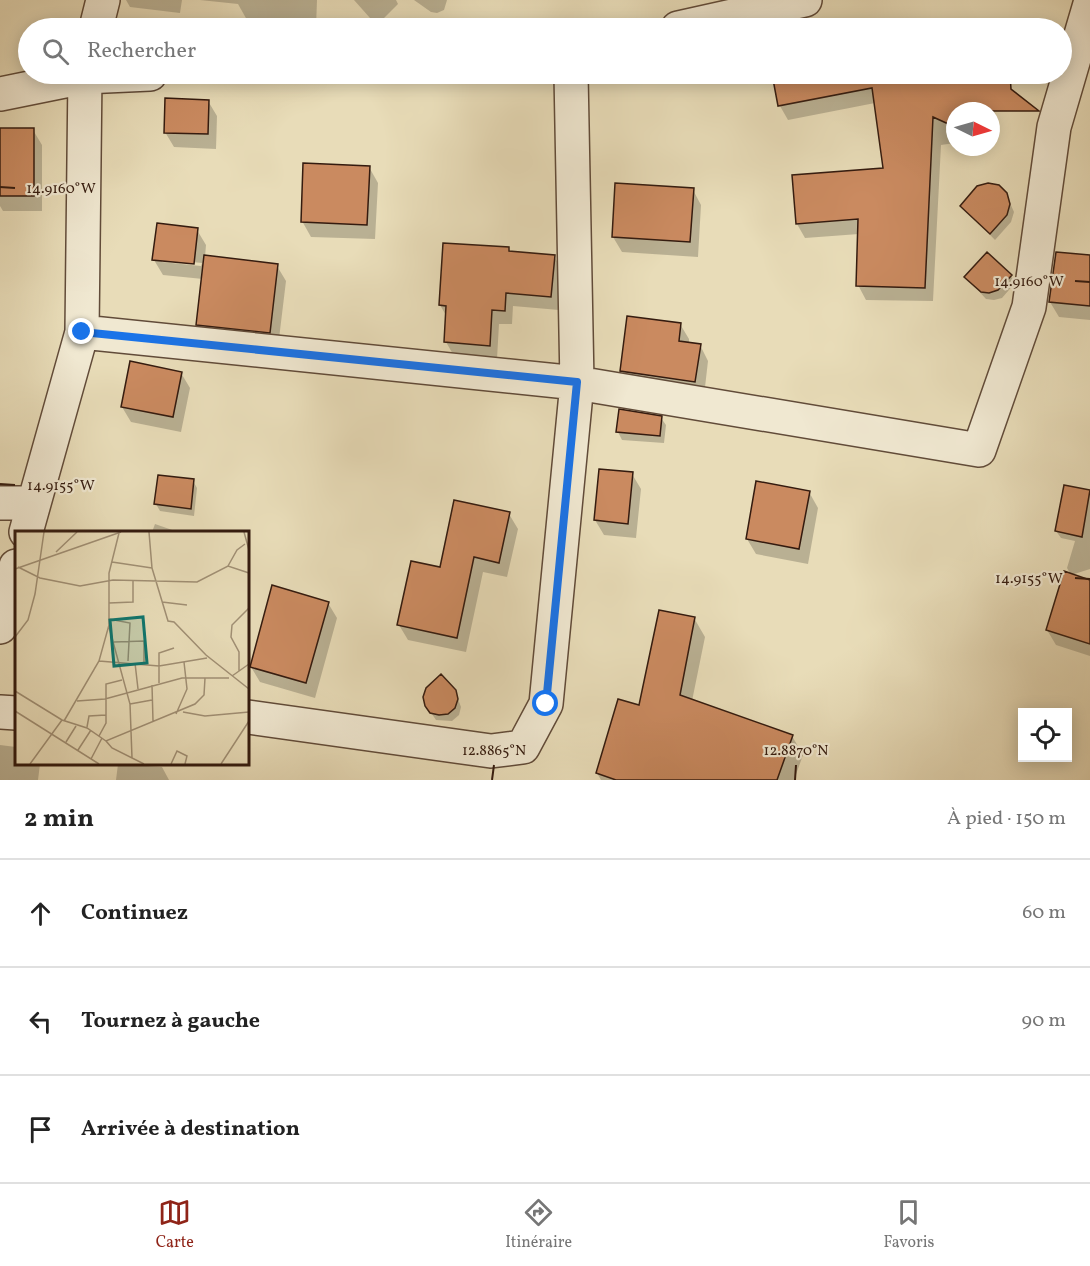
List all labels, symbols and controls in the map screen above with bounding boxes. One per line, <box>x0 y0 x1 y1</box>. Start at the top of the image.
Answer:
search box <box>18 18 1072 84</box>
icon: search <box>39 35 72 68</box>
text: Rechercher <box>87 36 196 67</box>
north arrow <box>946 102 1000 156</box>
text: 14.9160°W <box>26 179 96 200</box>
text: 14.9160°W <box>994 272 1064 293</box>
route end <box>68 318 94 344</box>
text: 14.9155°W <box>27 476 95 497</box>
inset map <box>15 531 249 765</box>
text: 14.9155°W <box>995 569 1063 590</box>
route start <box>532 690 558 716</box>
map controls <box>1018 708 1072 762</box>
button: locate <box>1018 708 1072 762</box>
text: 12.8865°N <box>462 741 526 762</box>
text: 12.8870°N <box>764 741 828 762</box>
text: 2 min <box>24 801 94 837</box>
text: À pied · 150 m <box>947 805 1066 833</box>
icon: ahead <box>24 897 57 930</box>
text: Continuez <box>81 898 188 929</box>
text: 60 m <box>1022 899 1066 927</box>
icon: left <box>24 1005 57 1038</box>
text: Tournez à gauche <box>81 1006 260 1037</box>
text: 90 m <box>1022 1007 1066 1035</box>
icon: arrive <box>24 1113 57 1146</box>
text: Arrivée à destination <box>81 1114 300 1145</box>
tab: Carte <box>156 1196 194 1254</box>
tab: Itinéraire <box>505 1196 572 1254</box>
tab: Favoris <box>883 1196 934 1254</box>

